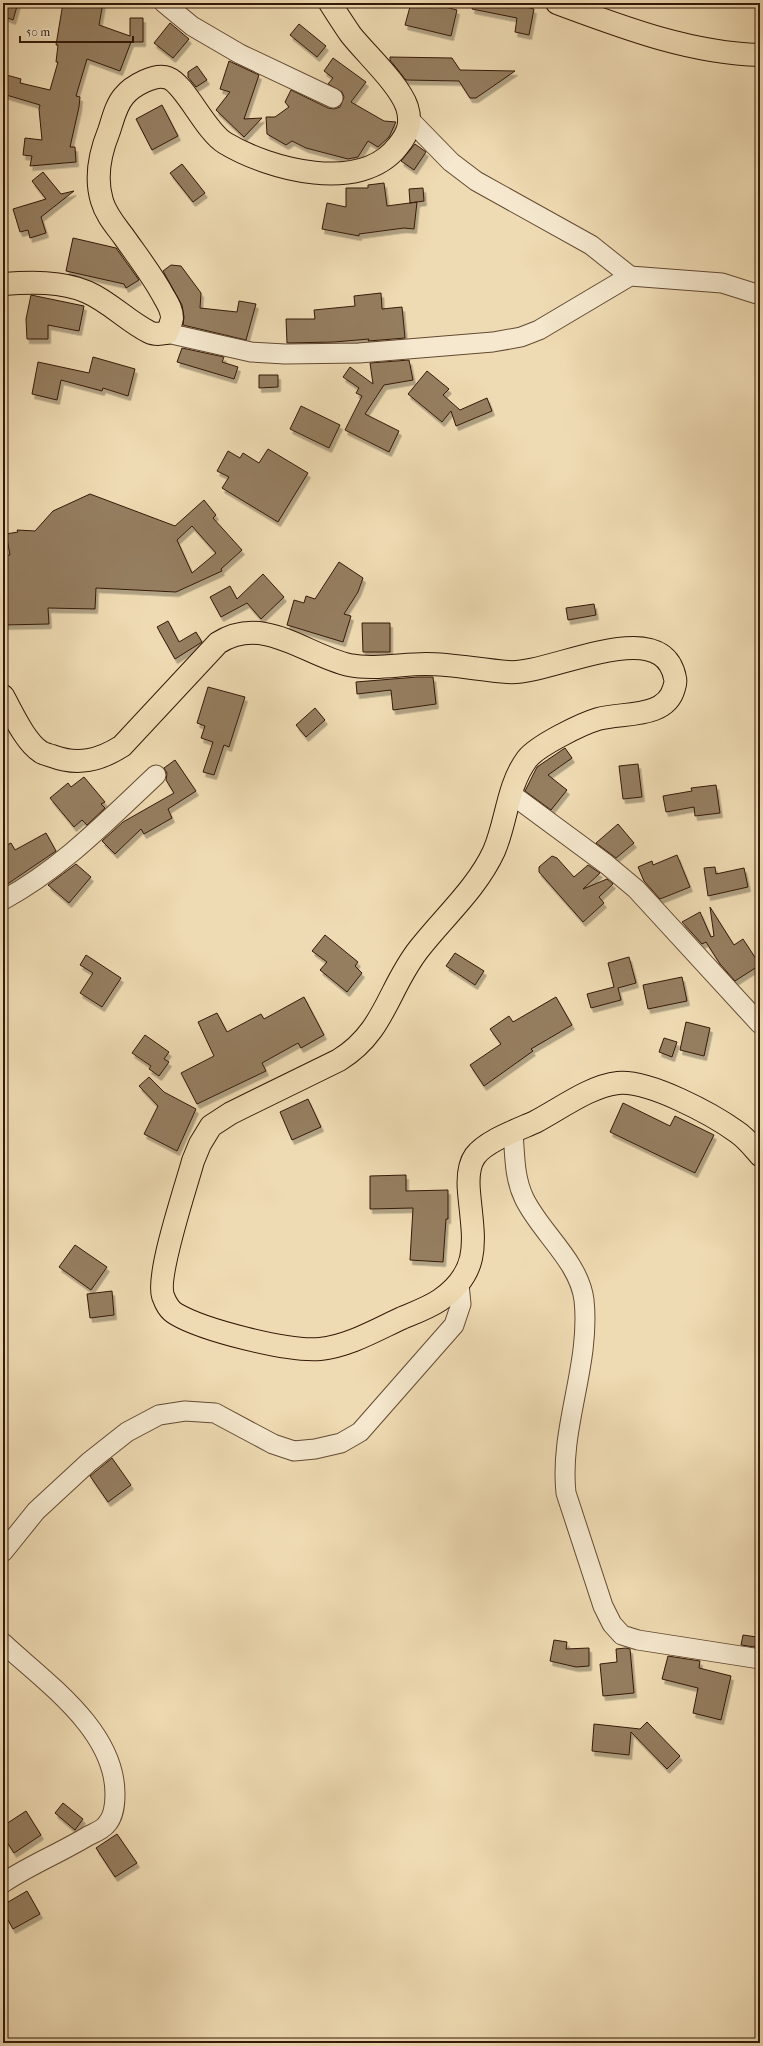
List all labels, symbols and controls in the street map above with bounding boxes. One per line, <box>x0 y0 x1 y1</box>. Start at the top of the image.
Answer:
scale bar <box>20 18 133 44</box>
text: 50 m <box>26 25 50 39</box>

